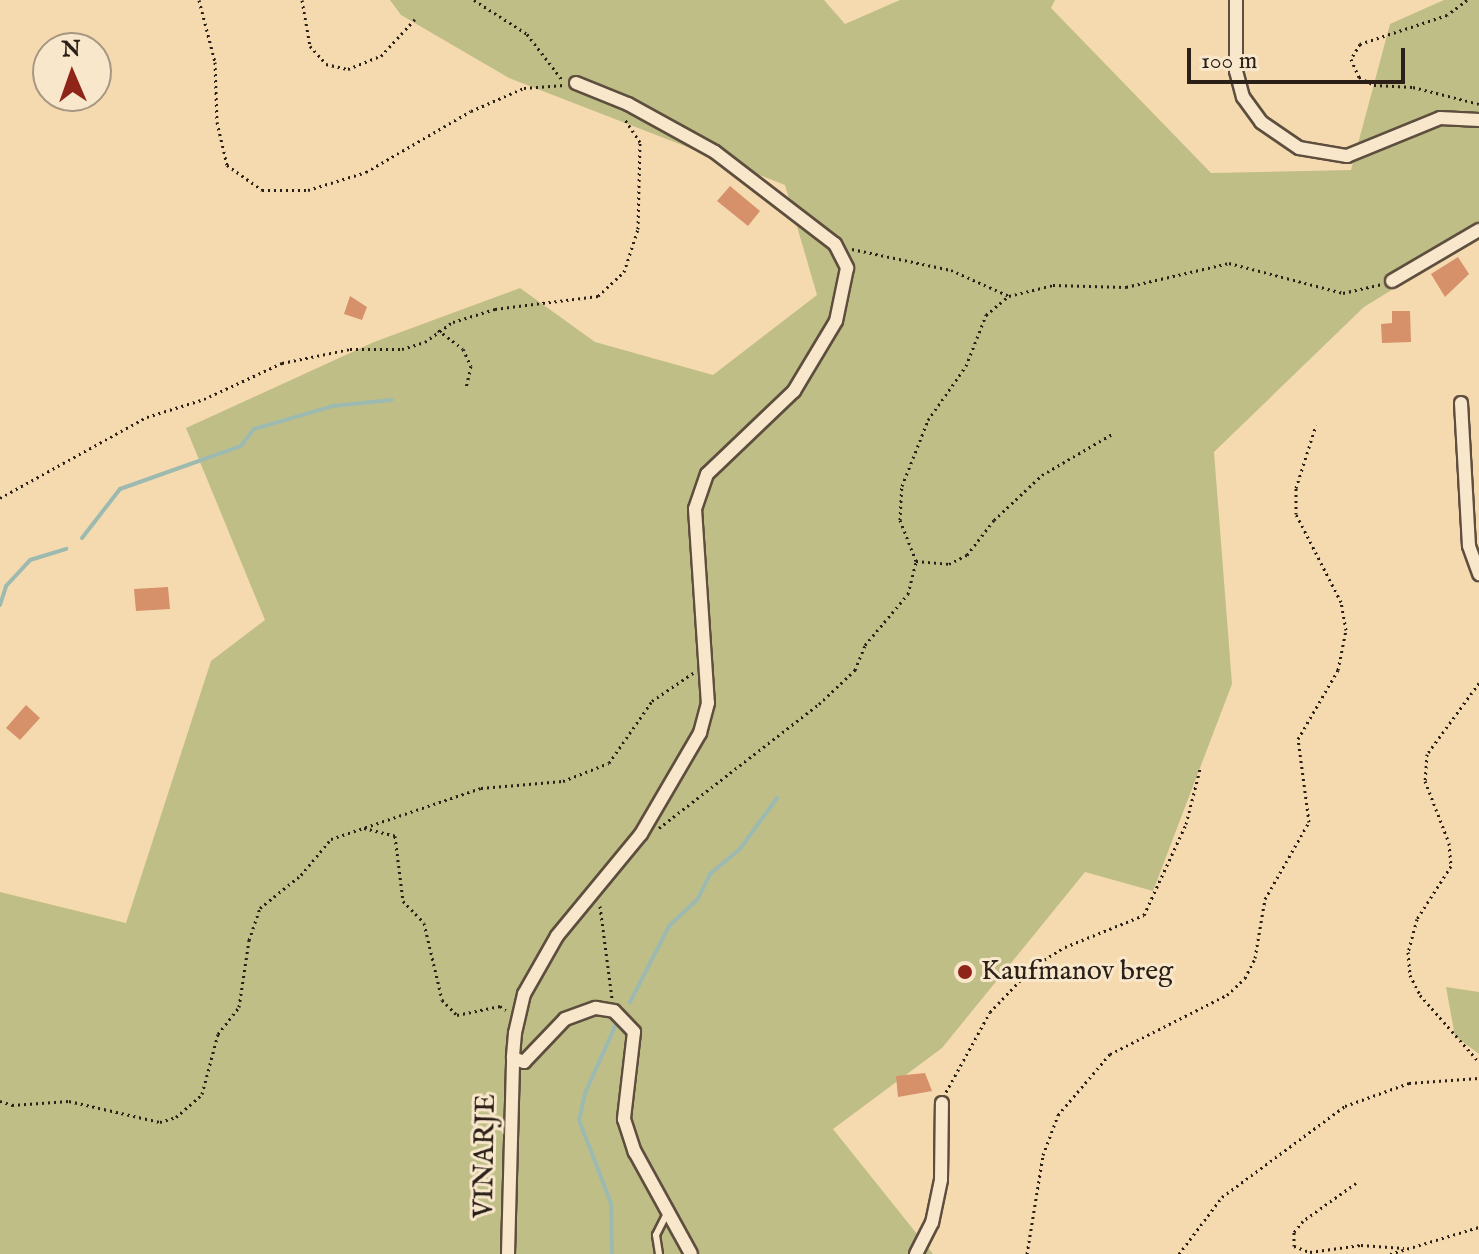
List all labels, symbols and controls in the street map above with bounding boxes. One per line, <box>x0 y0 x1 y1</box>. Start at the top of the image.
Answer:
north arrow <box>32 32 112 112</box>
scale bar <box>1191 32 1409 82</box>
text: N <box>61 36 81 64</box>
text: 100 m <box>1201 46 1257 77</box>
place label: Kaufmanov breg <box>981 955 1173 989</box>
marker: Kaufmanov breg <box>956 963 974 981</box>
street label: VINARJE <box>468 1094 504 1218</box>

